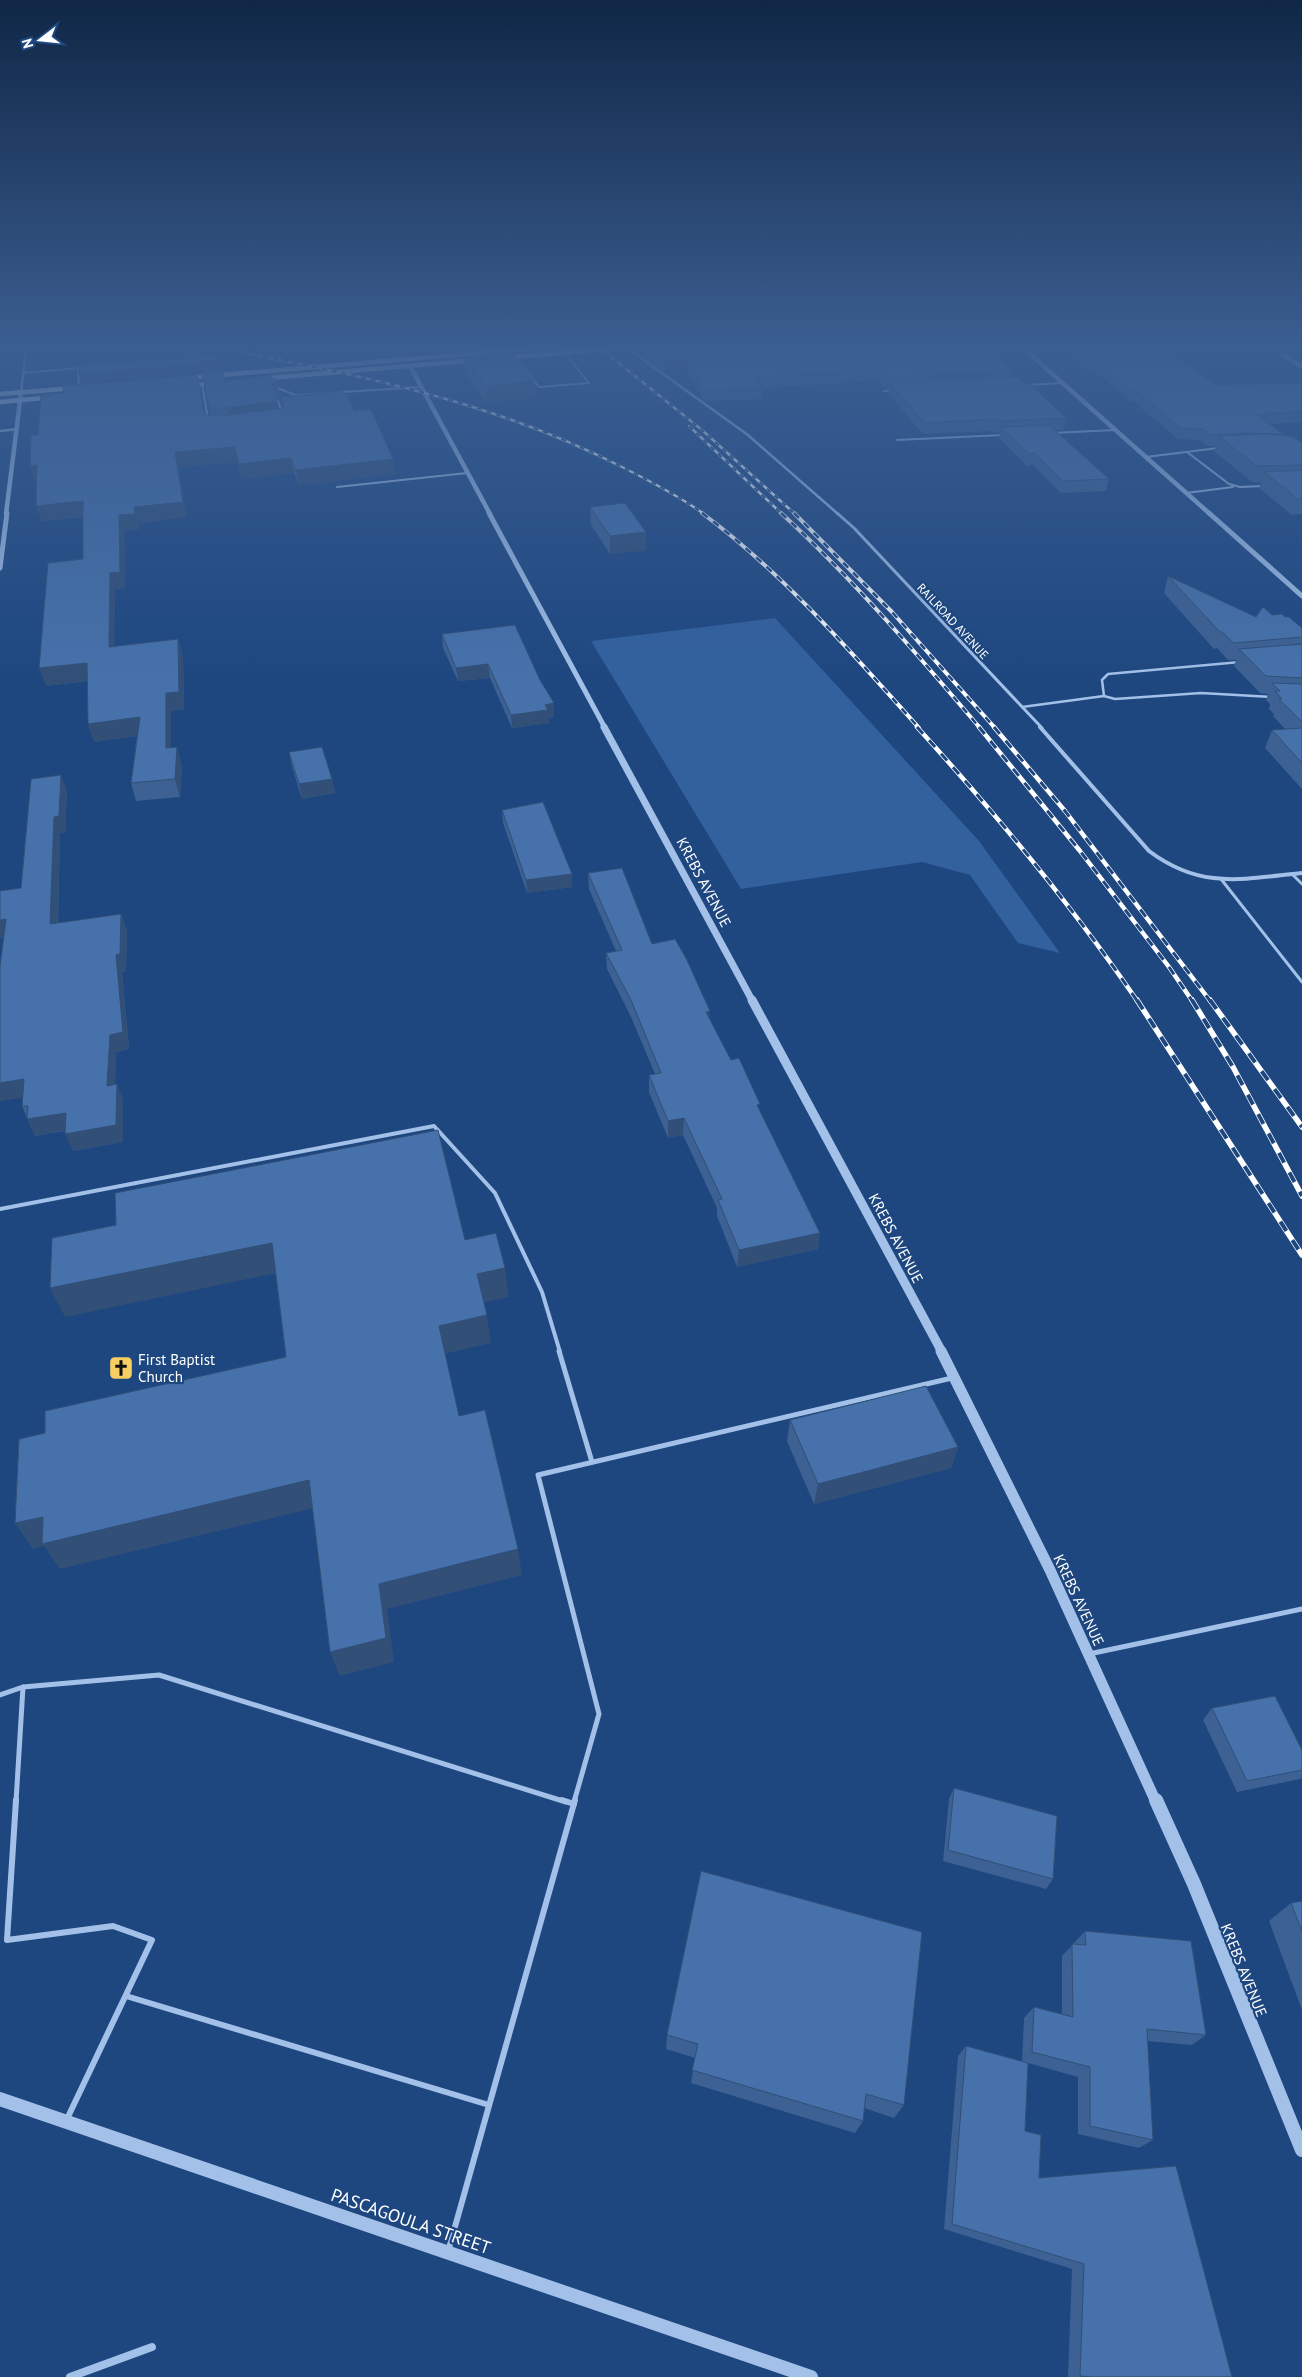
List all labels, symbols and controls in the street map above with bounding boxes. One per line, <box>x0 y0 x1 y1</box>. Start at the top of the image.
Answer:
north arrow <box>15 15 65 65</box>
text: N <box>18 37 37 50</box>
street label: RAILROAD AVENUE <box>914 580 992 662</box>
street label: KREBS AVENUE <box>672 834 736 930</box>
street label: KREBS AVENUE <box>864 1190 928 1286</box>
place label: First Baptist Church <box>138 1350 215 1386</box>
church icon: First Baptist Church <box>108 1355 134 1381</box>
street label: KREBS AVENUE <box>1049 1551 1109 1649</box>
street label: KREBS AVENUE <box>1217 1921 1271 2019</box>
street label: PASCAGOULA STREET <box>328 2183 494 2259</box>

